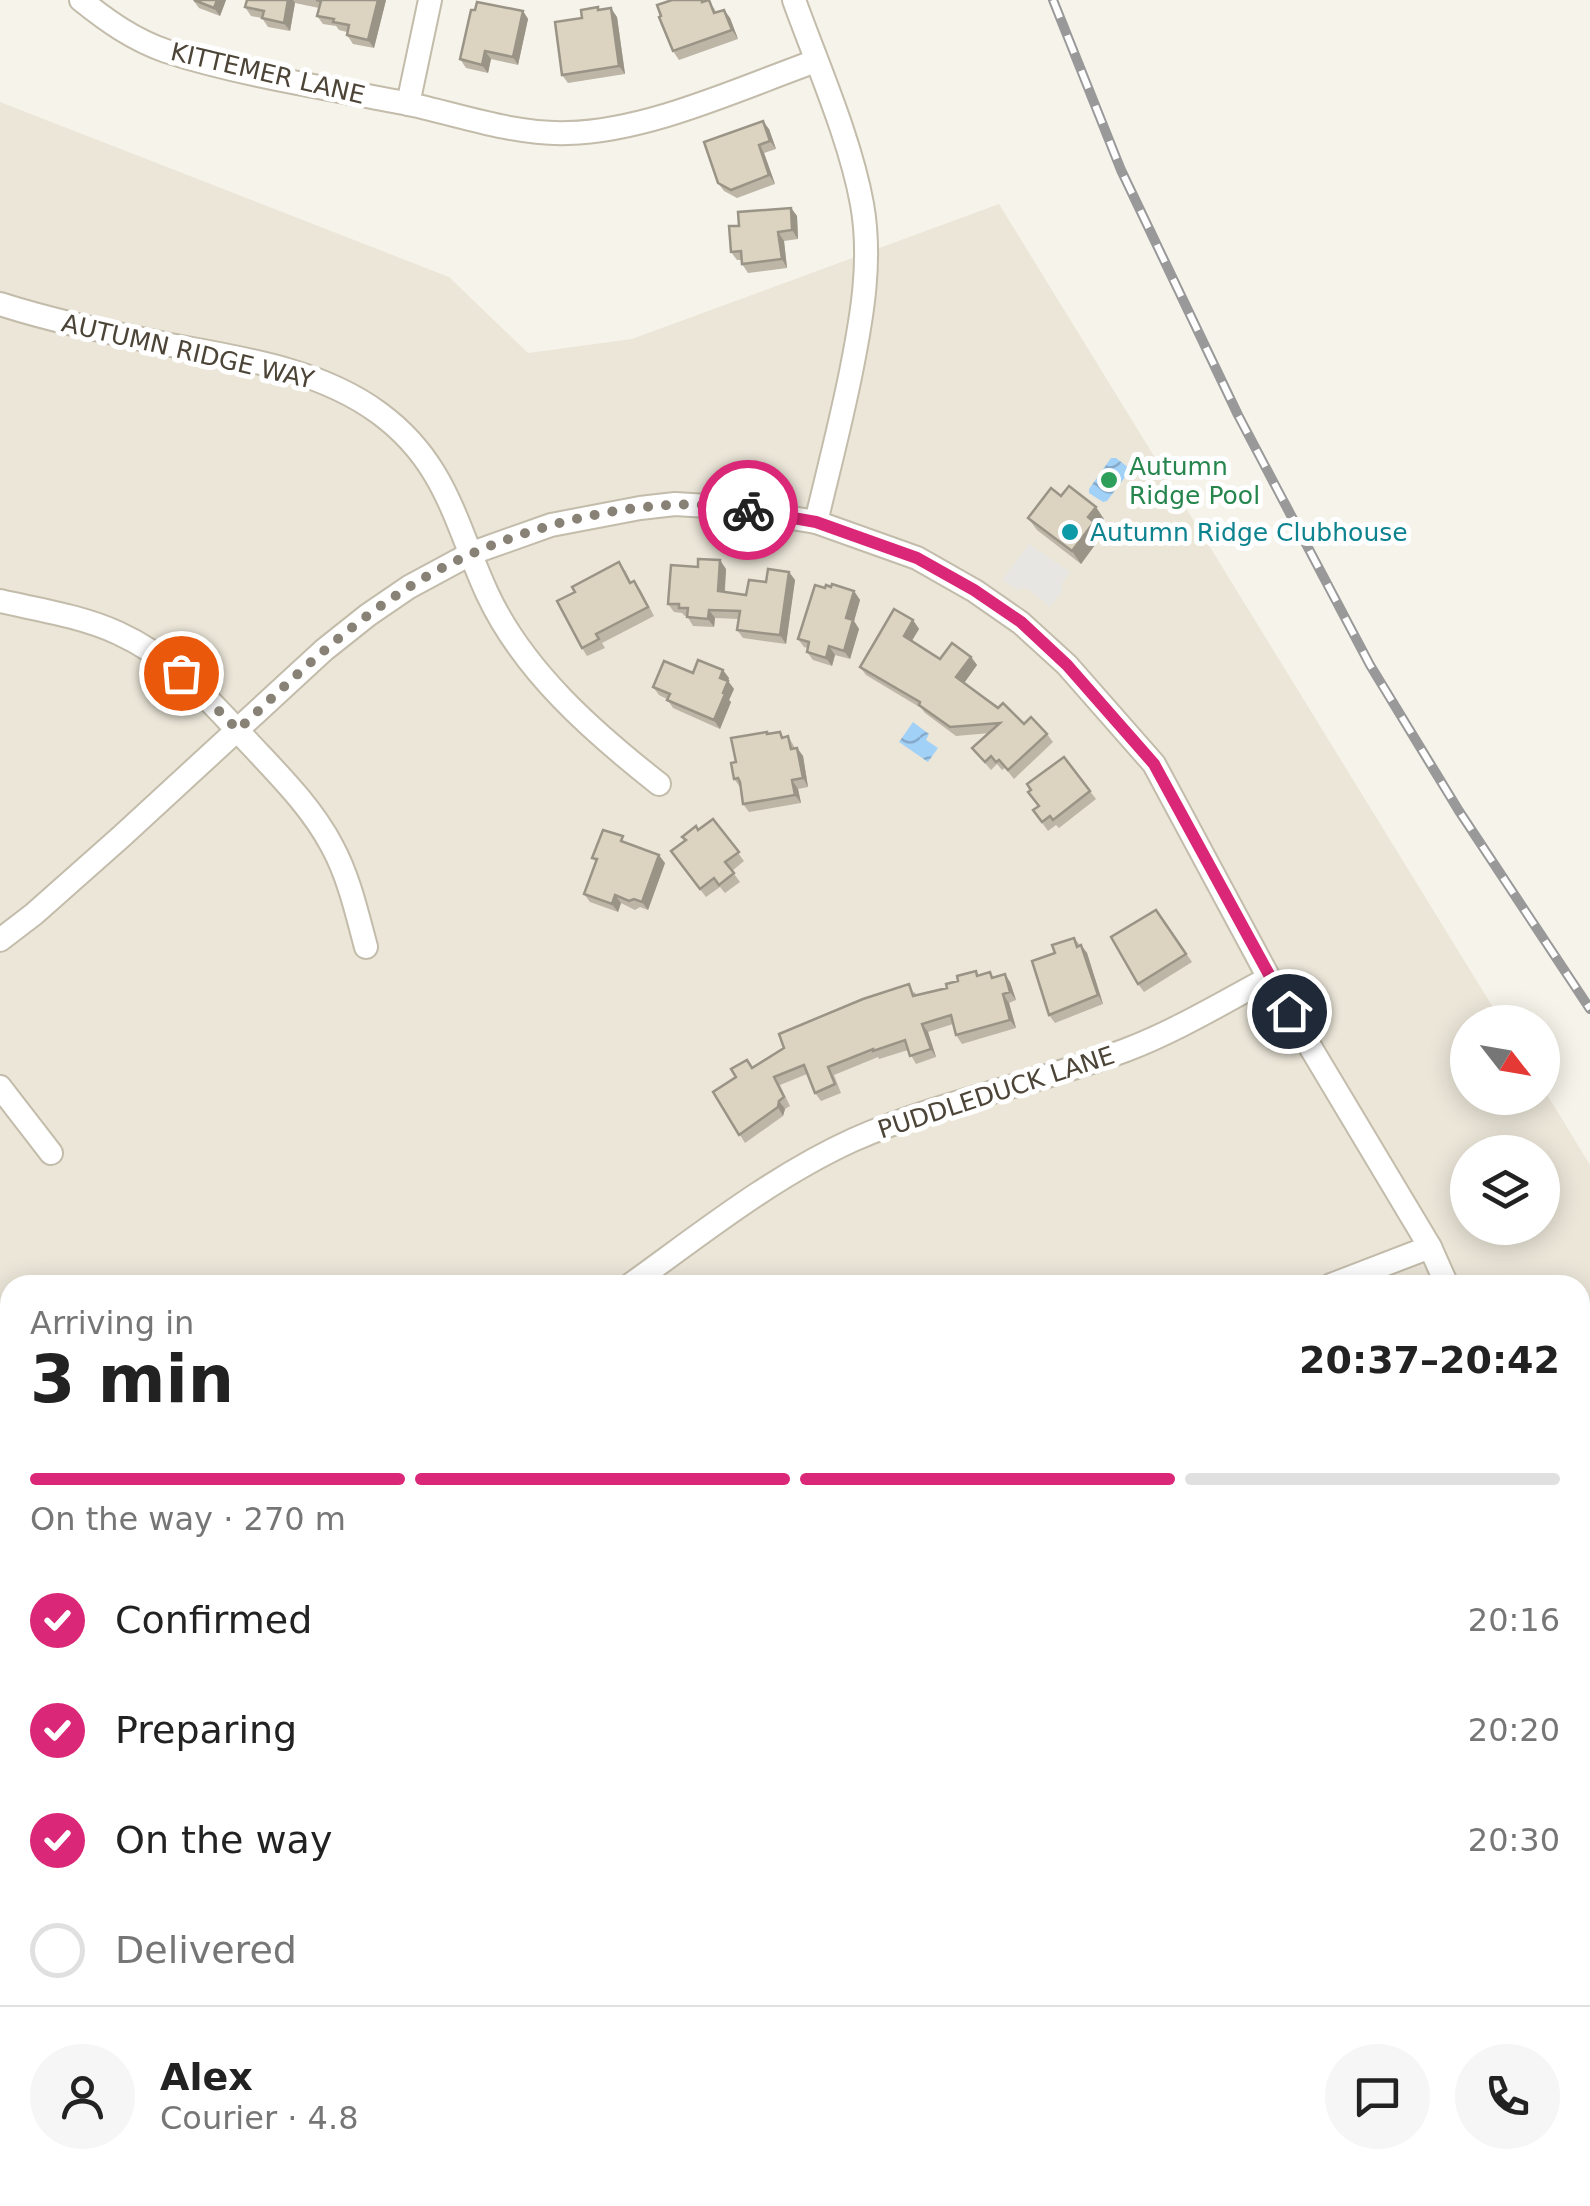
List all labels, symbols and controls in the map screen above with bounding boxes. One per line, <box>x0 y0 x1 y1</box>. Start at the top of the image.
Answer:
street label: KITTEMER LANE <box>168 37 368 110</box>
street label: AUTUMN RIDGE WAY <box>59 308 318 395</box>
place label: Autumn Ridge Pool <box>1129 452 1260 510</box>
courier <box>698 460 798 560</box>
marker: Autumn Ridge Pool <box>1098 469 1120 491</box>
icon: bike <box>721 483 776 538</box>
place label: Autumn Ridge Clubhouse <box>1090 518 1408 547</box>
marker: Autumn Ridge Clubhouse <box>1059 521 1081 543</box>
pin <box>139 631 224 716</box>
icon: bag <box>154 646 209 701</box>
pin <box>1247 969 1332 1054</box>
icon: home <box>1262 984 1317 1039</box>
north arrow <box>1450 1005 1560 1115</box>
map controls <box>1450 1005 1560 1245</box>
street label: PUDDLEDUCK LANE <box>874 1041 1118 1144</box>
button: layers <box>1450 1135 1560 1245</box>
text: Arriving in <box>30 1304 194 1342</box>
text: 20:37–20:42 <box>1299 1338 1560 1382</box>
text: 3 min <box>30 1342 234 1417</box>
text: On the way · 270 m <box>30 1500 346 1538</box>
icon: check <box>30 1593 85 1648</box>
text: Confirmed <box>115 1598 312 1642</box>
text: 20:16 <box>1468 1601 1560 1639</box>
icon: check <box>30 1703 85 1758</box>
text: Preparing <box>115 1708 297 1752</box>
text: 20:20 <box>1468 1711 1560 1749</box>
icon: check <box>30 1813 85 1868</box>
text: On the way <box>115 1818 332 1862</box>
text: 20:30 <box>1468 1821 1560 1859</box>
text: Delivered <box>115 1928 297 1972</box>
button: person <box>30 2044 135 2149</box>
button: chat <box>1325 2044 1430 2149</box>
button: phone <box>1455 2044 1560 2149</box>
text: Alex <box>160 2055 253 2099</box>
text: Courier · 4.8 <box>160 2099 359 2137</box>

